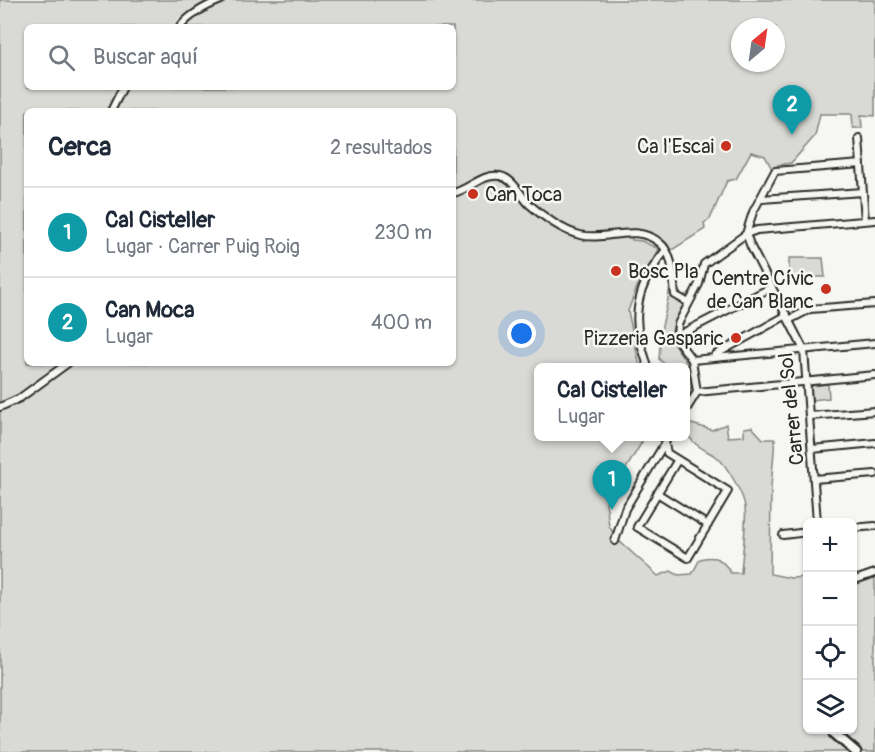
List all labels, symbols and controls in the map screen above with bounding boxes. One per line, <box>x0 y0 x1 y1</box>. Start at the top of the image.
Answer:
north arrow <box>731 18 785 72</box>
search box <box>24 24 456 90</box>
icon: search <box>45 41 78 74</box>
text: Buscar aquí <box>93 43 198 71</box>
pin: 2 <box>772 86 812 135</box>
text: Cerca <box>48 131 111 163</box>
place label: Ca l'Escai <box>637 134 714 159</box>
text: 2 resultados <box>330 135 432 160</box>
marker: Ca l'Escai <box>719 139 733 153</box>
place label: Can Toca <box>485 182 562 207</box>
marker: Can Toca <box>466 187 480 201</box>
text: Cal Cisteller <box>105 206 215 234</box>
text: 1 <box>64 220 71 245</box>
text: 230 m <box>375 220 432 245</box>
text: Lugar · Carrer Puig Roig <box>105 234 300 259</box>
place label: Bosc Pla <box>628 259 699 284</box>
marker: Bosc Pla <box>609 264 623 278</box>
place label: Centre Cívic de Can Blanc <box>707 266 814 314</box>
marker: Centre Cívic de Can Blanc <box>819 282 833 296</box>
text: Can Moca <box>105 296 194 324</box>
text: 2 <box>62 310 73 335</box>
text: 400 m <box>371 310 432 335</box>
your location <box>507 319 536 348</box>
text: Lugar <box>105 324 153 349</box>
place label: Pizzeria Gasparic <box>583 326 724 351</box>
marker: Pizzeria Gasparic <box>729 331 743 345</box>
street label: Carrer del Sol <box>773 351 810 466</box>
popup <box>534 363 690 441</box>
text: Cal Cisteller <box>557 376 667 404</box>
text: Lugar <box>557 404 605 429</box>
pin: 1 <box>592 460 632 510</box>
map controls <box>803 518 857 734</box>
button: + <box>803 518 857 572</box>
button: − <box>803 572 857 626</box>
button: locate <box>803 626 857 680</box>
button: layers <box>803 680 857 734</box>

